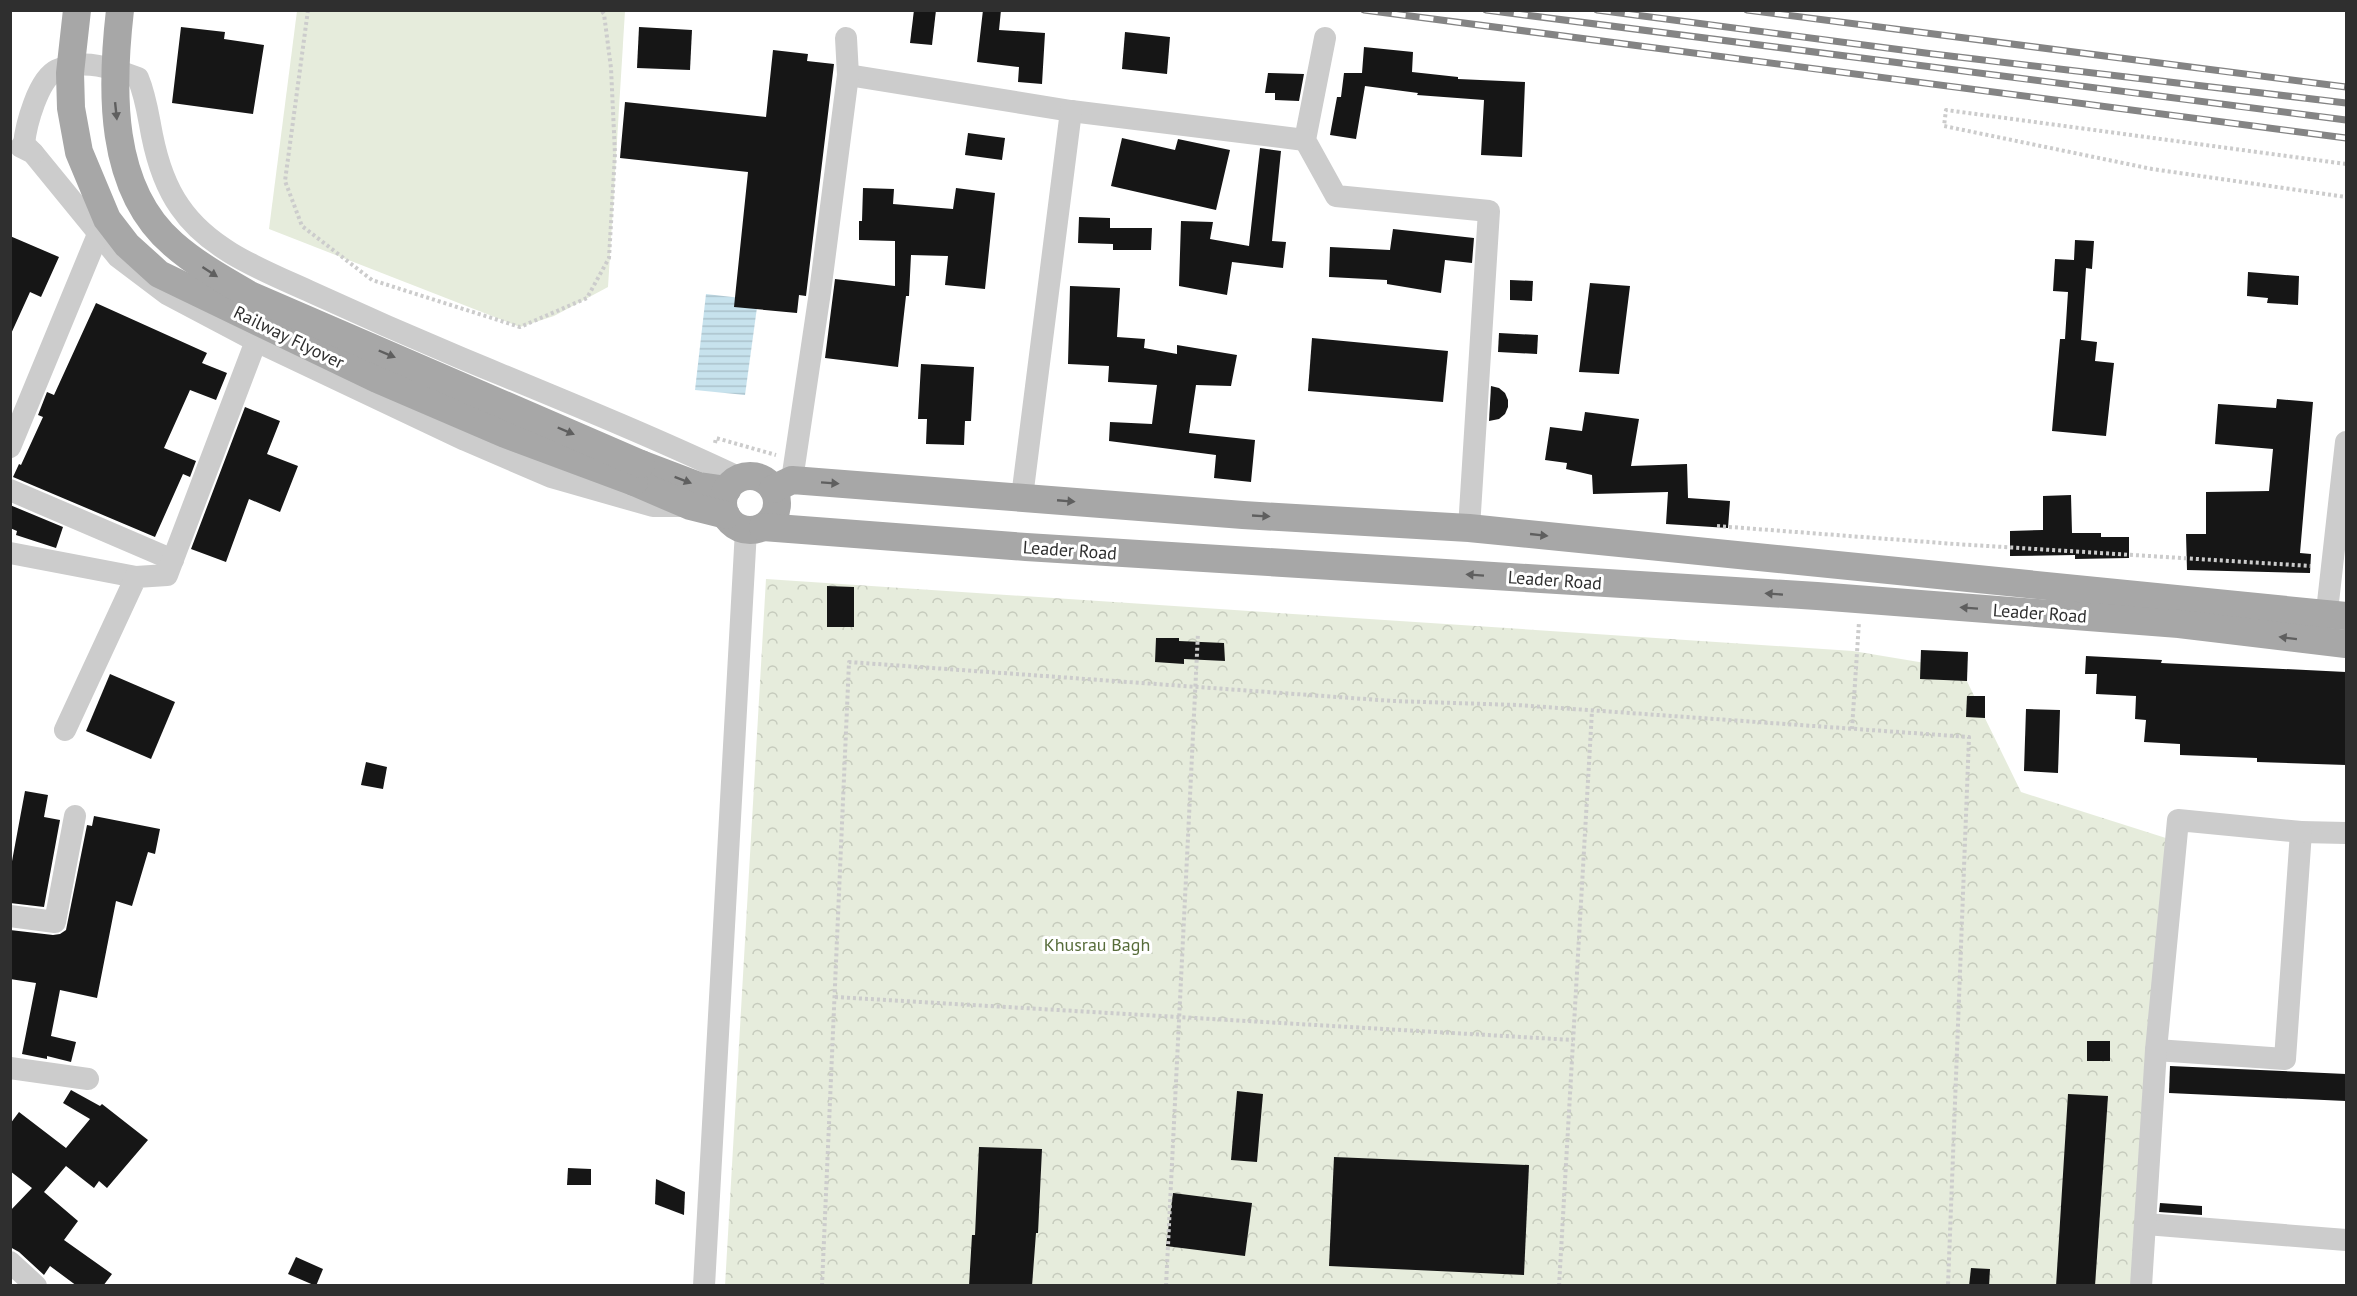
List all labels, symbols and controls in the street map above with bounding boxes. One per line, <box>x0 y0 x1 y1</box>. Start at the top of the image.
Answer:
one-way arrow <box>111 101 121 120</box>
one-way arrow <box>202 266 219 277</box>
street label: Railway Flyover <box>230 300 348 374</box>
one-way arrow <box>378 349 396 359</box>
one-way arrow <box>557 426 575 436</box>
one-way arrow <box>674 476 692 486</box>
one-way arrow <box>820 478 839 487</box>
one-way arrow <box>1057 496 1076 506</box>
one-way arrow <box>1251 512 1270 521</box>
one-way arrow <box>1529 530 1548 540</box>
street label: Leader Road <box>1022 535 1118 565</box>
street label: Leader Road <box>1507 565 1603 595</box>
one-way arrow <box>1465 571 1484 580</box>
one-way arrow <box>1765 589 1784 598</box>
street label: Leader Road <box>1992 598 2088 628</box>
one-way arrow <box>1959 603 1978 613</box>
one-way arrow <box>2279 633 2298 642</box>
park label: Khusrau Bagh <box>1044 933 1150 956</box>

